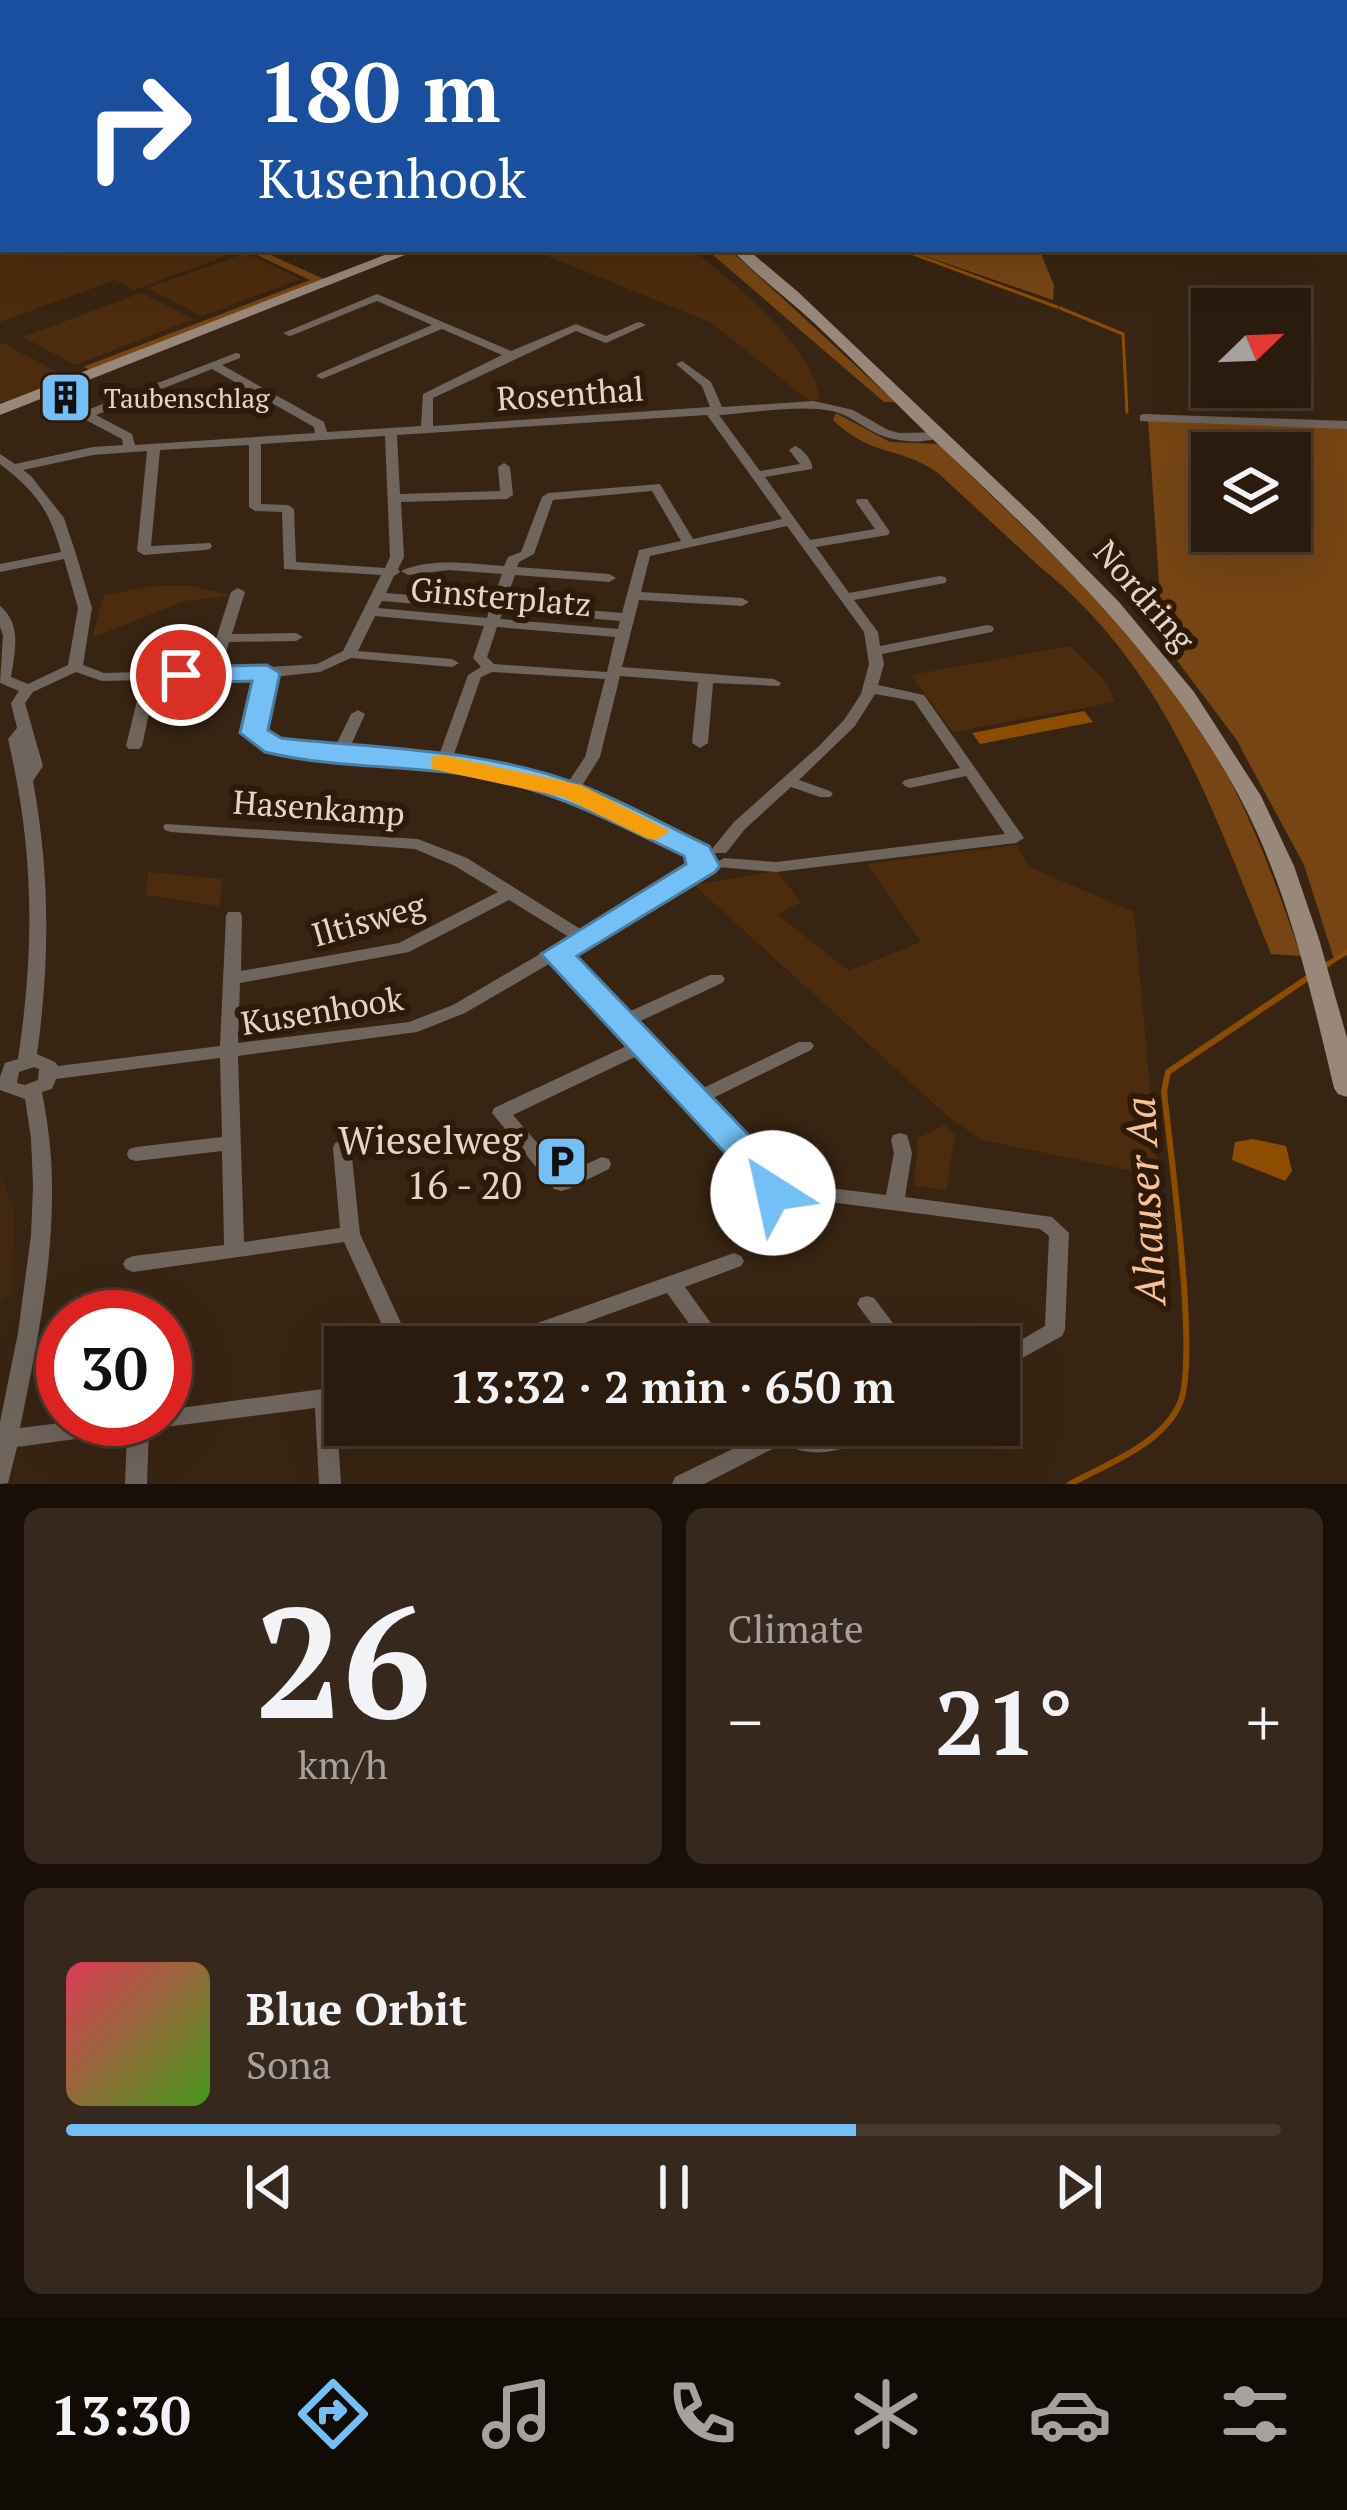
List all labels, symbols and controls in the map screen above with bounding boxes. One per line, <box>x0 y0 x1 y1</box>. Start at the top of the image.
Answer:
text: 180 m <box>258 35 501 146</box>
icon: right <box>60 48 216 204</box>
text: Kusenhook <box>258 142 526 213</box>
north arrow <box>1191 288 1311 408</box>
map controls <box>1191 288 1311 552</box>
street label: Rosenthal <box>495 366 645 420</box>
building icon: Taubenschlag <box>37 370 93 426</box>
place label: Taubenschlag <box>104 380 270 416</box>
button: layers <box>1191 432 1311 552</box>
street label: Nordring <box>1085 531 1205 660</box>
street label: Ginsterplatz <box>409 567 593 625</box>
pin <box>130 624 232 726</box>
icon: arrive <box>148 642 214 708</box>
street label: Hasenkamp <box>232 780 406 834</box>
street label: Iltisweg <box>307 882 430 956</box>
street label: Kusenhook <box>238 976 407 1044</box>
water label: Ahauser Aa <box>1111 1096 1178 1309</box>
place label: Wieselweg 16 - 20 <box>338 1113 522 1210</box>
position arrow <box>710 1130 836 1256</box>
parking icon: Wieselweg 16 - 20 <box>533 1133 589 1189</box>
speed limit sign: 30 <box>36 1290 192 1446</box>
text: 13:32 · 2 min · 650 m <box>449 1356 895 1416</box>
text: 26 <box>255 1556 431 1763</box>
text: Climate <box>728 1602 864 1654</box>
text: 21° <box>935 1661 1074 1781</box>
text: − <box>728 1677 763 1765</box>
text: + <box>1246 1677 1281 1765</box>
text: km/h <box>298 1738 388 1790</box>
text: Blue Orbit <box>246 1978 467 2038</box>
text: Sona <box>246 2038 331 2090</box>
icon: previous <box>236 2154 302 2220</box>
icon: pause <box>641 2154 707 2220</box>
icon: next <box>1046 2154 1112 2220</box>
icon: directions <box>291 2372 375 2456</box>
icon: music <box>475 2372 559 2456</box>
icon: phone <box>660 2372 744 2456</box>
icon: climate <box>844 2372 928 2456</box>
icon: car <box>1028 2372 1112 2456</box>
icon: filters <box>1213 2372 1297 2456</box>
text: 13:30 <box>50 2379 191 2450</box>

